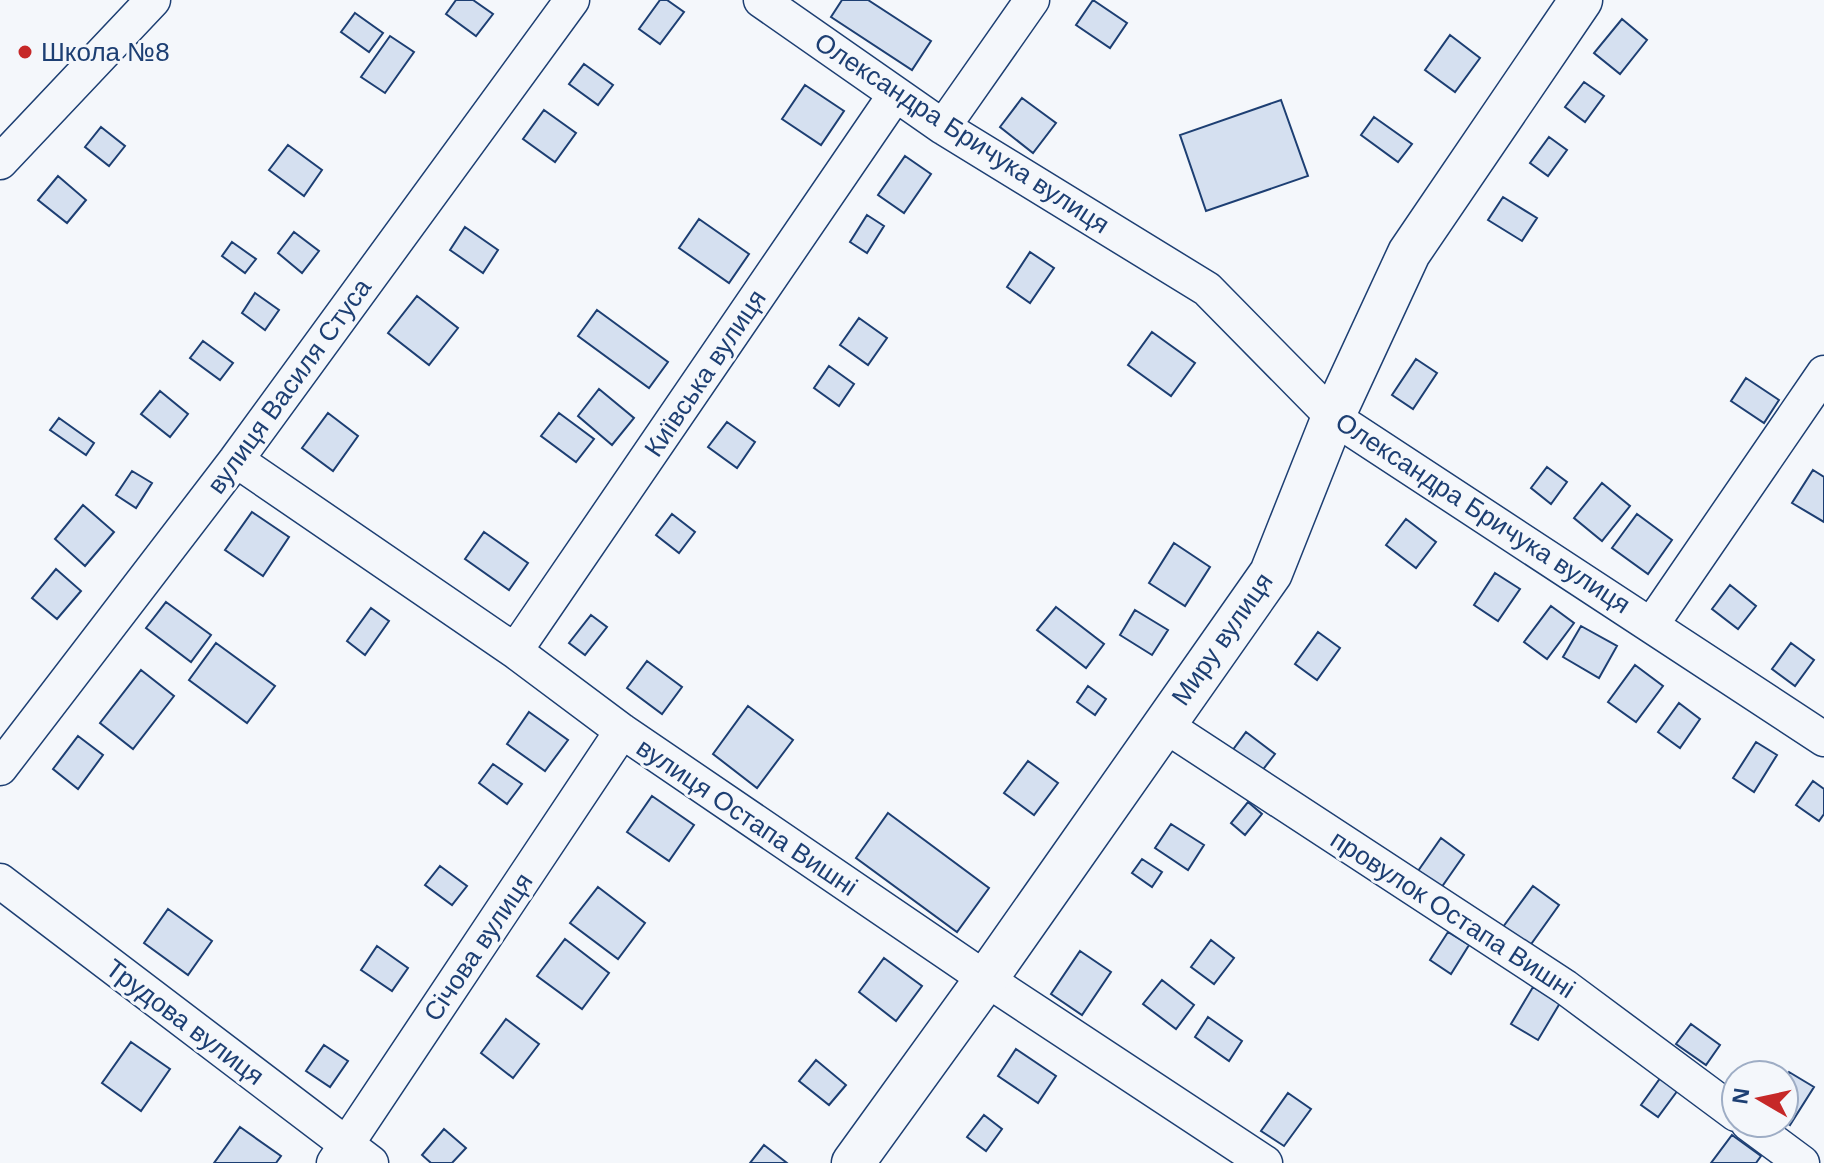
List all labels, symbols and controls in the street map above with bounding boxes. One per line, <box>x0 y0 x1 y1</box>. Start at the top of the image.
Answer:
street label: Олександра Бричука вулиця <box>809 26 1115 240</box>
place label: Школа №8 <box>41 37 170 67</box>
marker: Школа №8 <box>16 43 34 61</box>
street label: вулиця Василя Стуса <box>201 272 377 499</box>
street label: Київська вулиця <box>638 284 772 462</box>
street label: Олександра Бричука вулиця <box>1330 406 1636 620</box>
street label: Миру вулиця <box>1165 567 1279 711</box>
street label: вулиця Остапа Вишні <box>631 732 863 902</box>
street label: провулок Остапа Вишні <box>1325 824 1581 1004</box>
street label: Січова вулиця <box>417 867 539 1027</box>
street label: Трудова вулиця <box>100 953 270 1091</box>
north arrow <box>1720 1059 1800 1139</box>
text: N <box>1727 1086 1754 1106</box>

